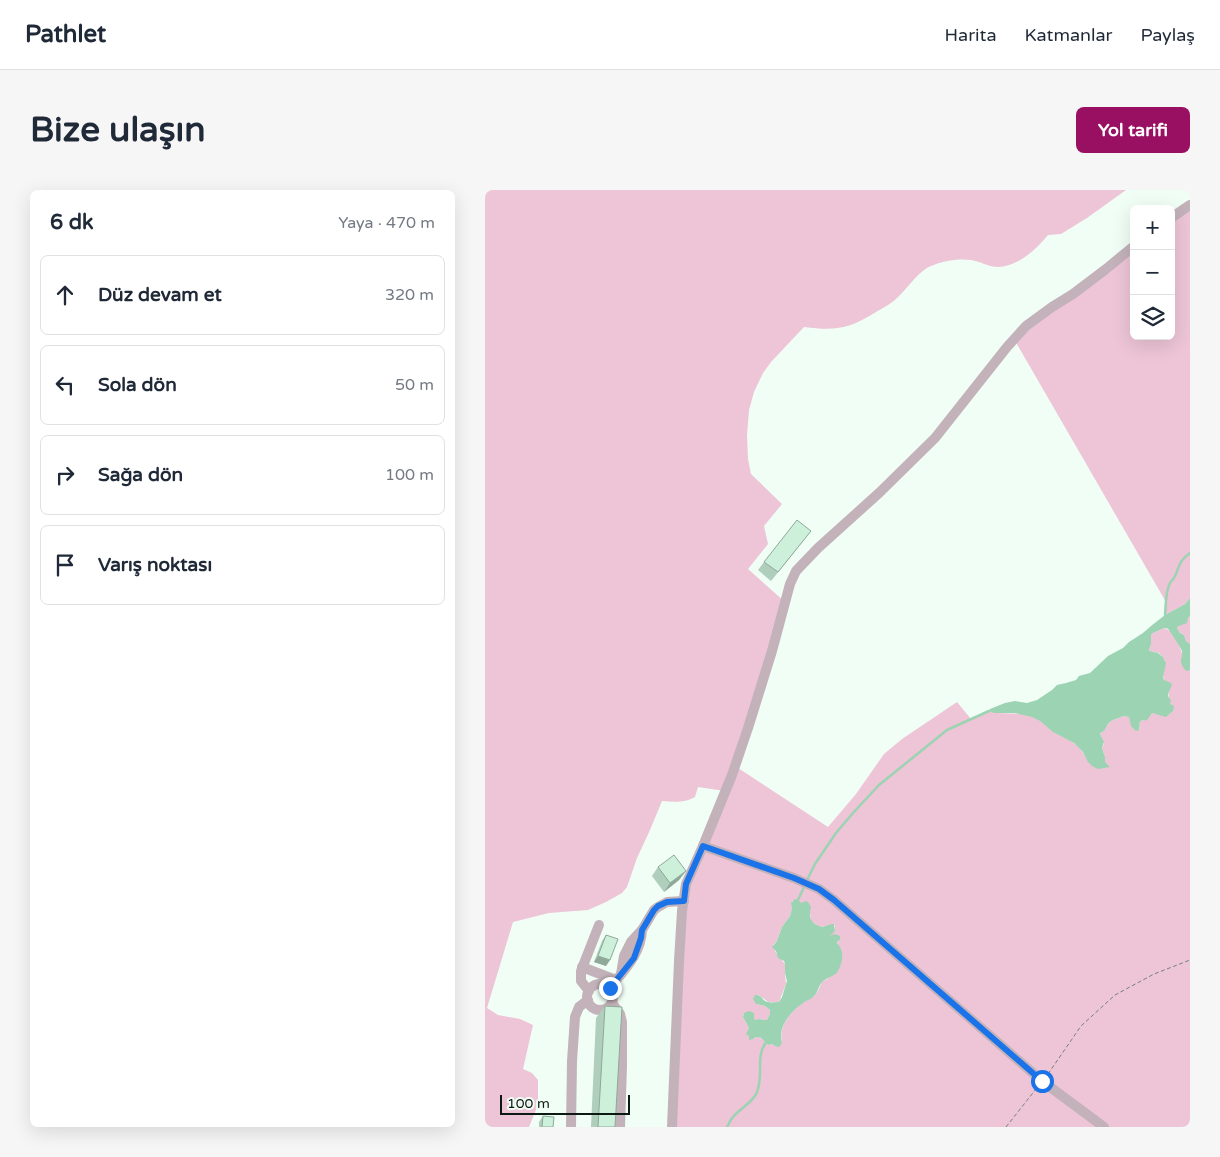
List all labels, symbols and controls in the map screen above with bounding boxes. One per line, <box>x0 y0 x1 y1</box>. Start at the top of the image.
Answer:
text: Pathlet <box>25 20 106 49</box>
text: Harita <box>944 24 997 46</box>
text: Katmanlar <box>1025 24 1113 46</box>
text: Paylaş <box>1141 24 1195 46</box>
button: Yol tarifi <box>1076 107 1190 153</box>
text: Bize ulaşın <box>30 109 206 151</box>
map controls <box>1130 205 1175 340</box>
button: + <box>1130 205 1175 250</box>
text: 6 dk <box>50 210 93 235</box>
text: Yaya · 470 m <box>338 213 435 233</box>
button: − <box>1130 250 1175 295</box>
icon: ahead <box>51 281 79 309</box>
text: Düz devam et <box>98 284 222 306</box>
text: 320 m <box>385 285 434 305</box>
button: layers <box>1130 295 1175 340</box>
icon: left <box>51 371 79 399</box>
text: Sola dön <box>98 374 177 396</box>
text: 50 m <box>395 375 434 395</box>
icon: right <box>51 461 79 489</box>
text: Sağa dön <box>98 464 183 486</box>
text: 100 m <box>385 465 434 485</box>
icon: arrive <box>51 551 79 579</box>
text: Varış noktası <box>98 554 212 576</box>
route end <box>599 977 622 1000</box>
route start <box>1031 1070 1054 1093</box>
scale bar <box>500 1092 630 1115</box>
text: 100 m <box>507 1095 550 1112</box>

